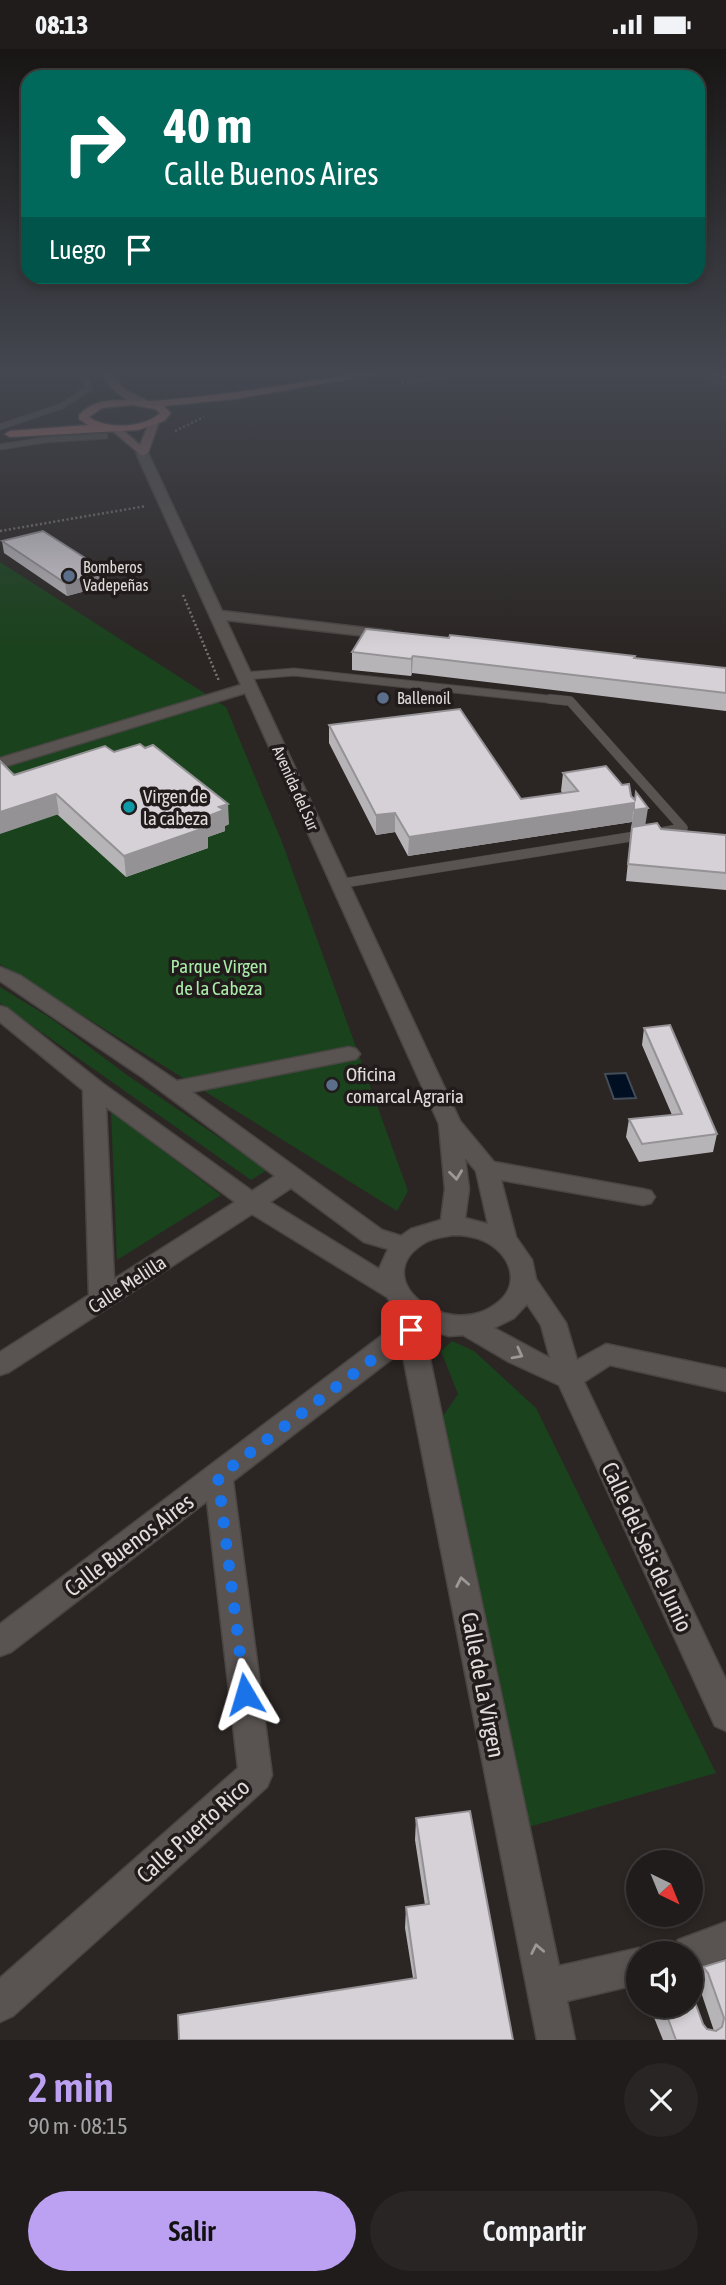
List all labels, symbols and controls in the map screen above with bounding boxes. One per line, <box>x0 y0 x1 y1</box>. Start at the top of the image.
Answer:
text: 08:13 <box>35 10 89 40</box>
text: 40 m <box>164 97 252 153</box>
icon: right <box>49 98 140 189</box>
text: Calle Buenos Aires <box>164 155 379 192</box>
icon: arrive <box>120 231 158 269</box>
text: Luego <box>49 235 106 265</box>
place label: Bomberos Vadepeñas <box>83 558 149 595</box>
marker: Bomberos Vadepeñas <box>61 568 77 584</box>
place label: Ballenoil <box>397 689 452 707</box>
marker: Ballenoil <box>375 690 391 706</box>
street label: Avenida del Sur <box>269 743 323 833</box>
place label: Virgen de la cabeza <box>143 785 209 829</box>
marker: Virgen de la cabeza <box>121 799 137 815</box>
park label: Parque Virgen de la Cabeza <box>170 955 268 999</box>
place label: Oficina comarcal Agraria <box>346 1063 464 1107</box>
marker: Oficina comarcal Agraria <box>324 1077 340 1093</box>
one-way arrow <box>448 1169 463 1181</box>
street label: Calle Melilla <box>84 1251 170 1317</box>
pin <box>381 1300 441 1360</box>
icon: arrive <box>392 1311 430 1349</box>
one-way arrow <box>511 1346 523 1359</box>
street label: Calle del Seis de Junio <box>596 1458 698 1636</box>
street label: Calle Buenos Aires <box>60 1488 198 1602</box>
one-way arrow <box>456 1576 471 1588</box>
street label: Calle de La Virgen <box>456 1610 510 1760</box>
position arrow <box>208 1657 282 1731</box>
street label: Calle Puerto Rico <box>131 1774 255 1888</box>
north arrow <box>626 1850 704 1927</box>
map controls <box>626 1850 703 2018</box>
button: sound <box>626 1941 703 2018</box>
one-way arrow <box>530 1943 545 1955</box>
text: 2 min <box>28 2063 114 2111</box>
button: close <box>624 2063 698 2137</box>
text: 90 m · 08:15 <box>28 2113 128 2139</box>
button: Salir <box>28 2191 356 2271</box>
button: Compartir <box>370 2191 698 2271</box>

